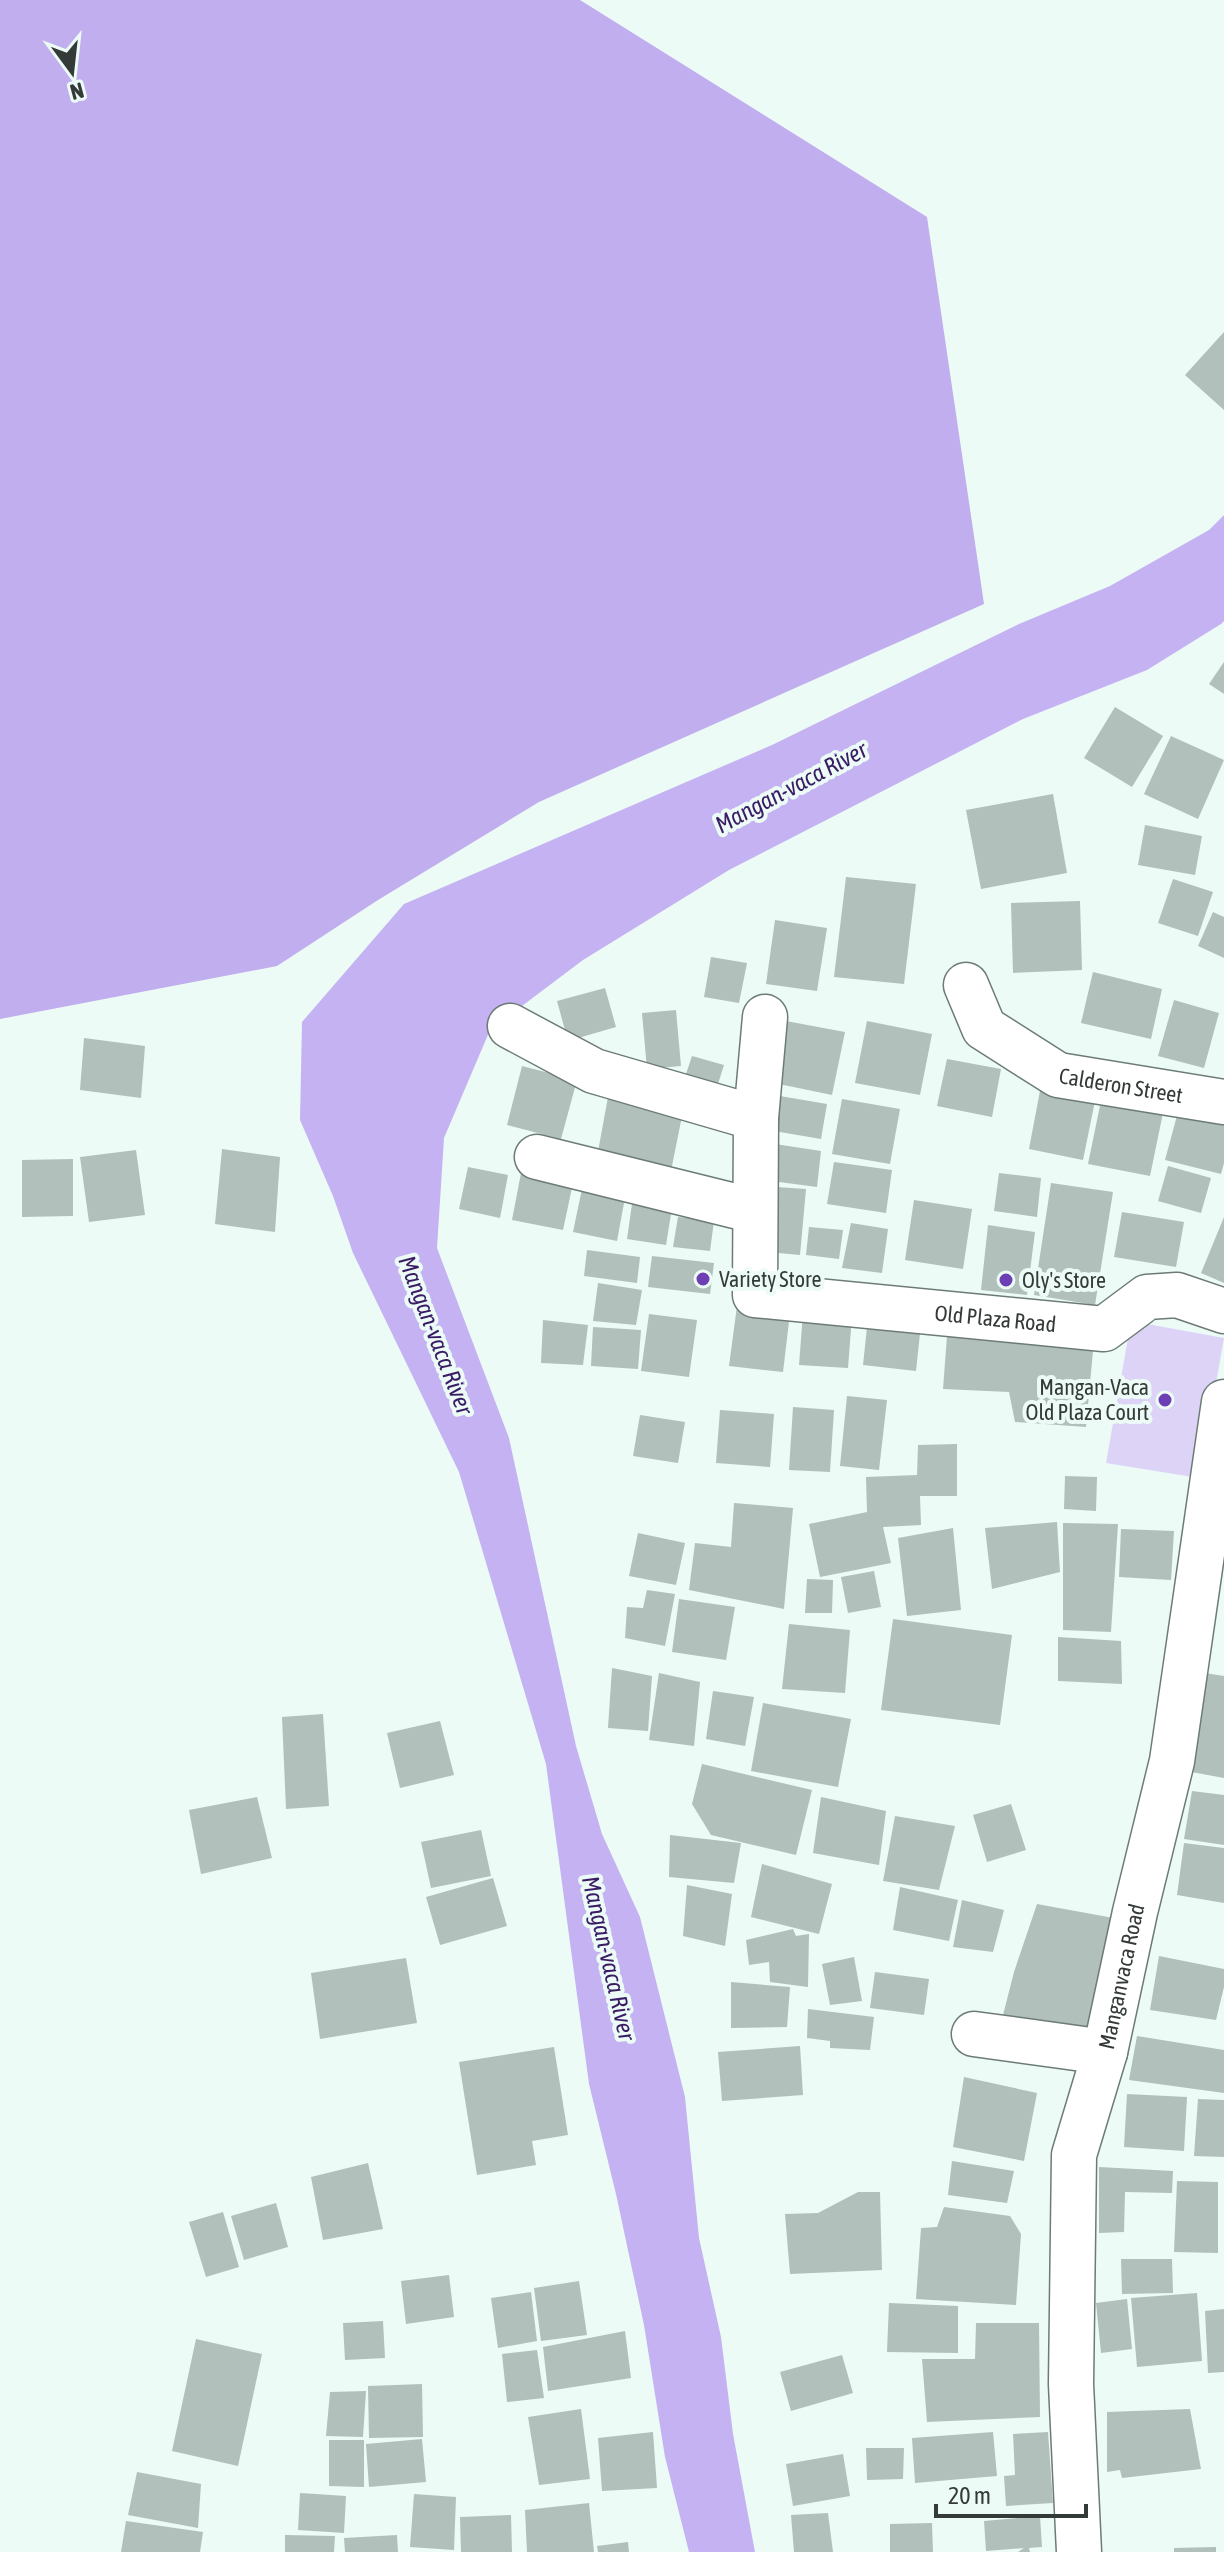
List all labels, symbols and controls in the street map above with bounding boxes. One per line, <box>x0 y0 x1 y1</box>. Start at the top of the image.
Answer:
north arrow <box>32 32 112 112</box>
text: N <box>68 77 87 106</box>
water label: Mangan-vaca River <box>711 735 872 838</box>
street label: Calderon Street <box>1057 1062 1185 1108</box>
water label: Mangan-vaca River <box>393 1252 479 1419</box>
place label: Variety Store <box>719 1266 821 1292</box>
place label: Oly's Store <box>1022 1267 1106 1293</box>
marker: Variety Store <box>694 1270 712 1288</box>
marker: Oly's Store <box>997 1271 1015 1289</box>
street label: Old Plaza Road <box>933 1300 1057 1337</box>
place label: Mangan-Vaca Old Plaza Court <box>1026 1374 1149 1425</box>
marker: Mangan-Vaca Old Plaza Court <box>1156 1391 1174 1409</box>
water label: Mangan-vaca River <box>577 1873 641 2044</box>
street label: Manganvaca Road <box>1093 1901 1150 2052</box>
scale bar <box>936 2468 1086 2518</box>
text: 20 m <box>948 2482 991 2509</box>

